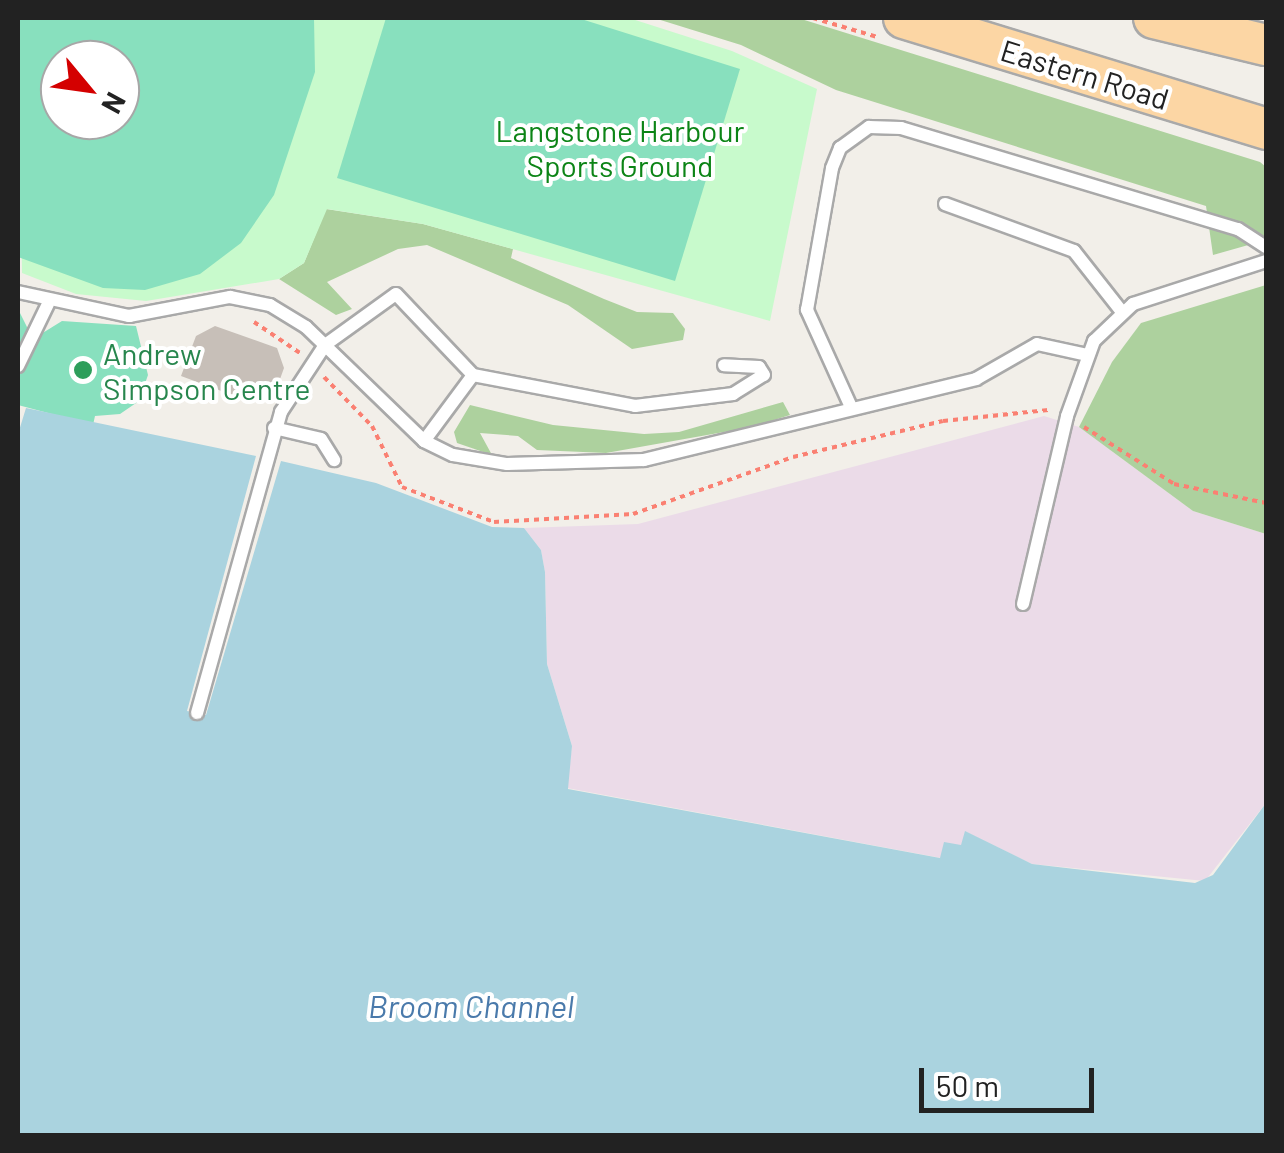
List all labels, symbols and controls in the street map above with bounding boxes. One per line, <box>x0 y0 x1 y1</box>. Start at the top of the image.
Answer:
street label: Eastern Road <box>997 31 1173 117</box>
north arrow <box>40 40 140 140</box>
text: N <box>95 87 134 120</box>
park label: Langstone Harbour Sports Ground <box>496 112 744 182</box>
place label: Andrew Simpson Centre <box>103 335 311 406</box>
marker: Andrew Simpson Centre <box>72 359 94 381</box>
water label: Broom Channel <box>368 986 574 1024</box>
scale bar <box>924 1048 1099 1110</box>
text: 50 m <box>936 1067 999 1103</box>

